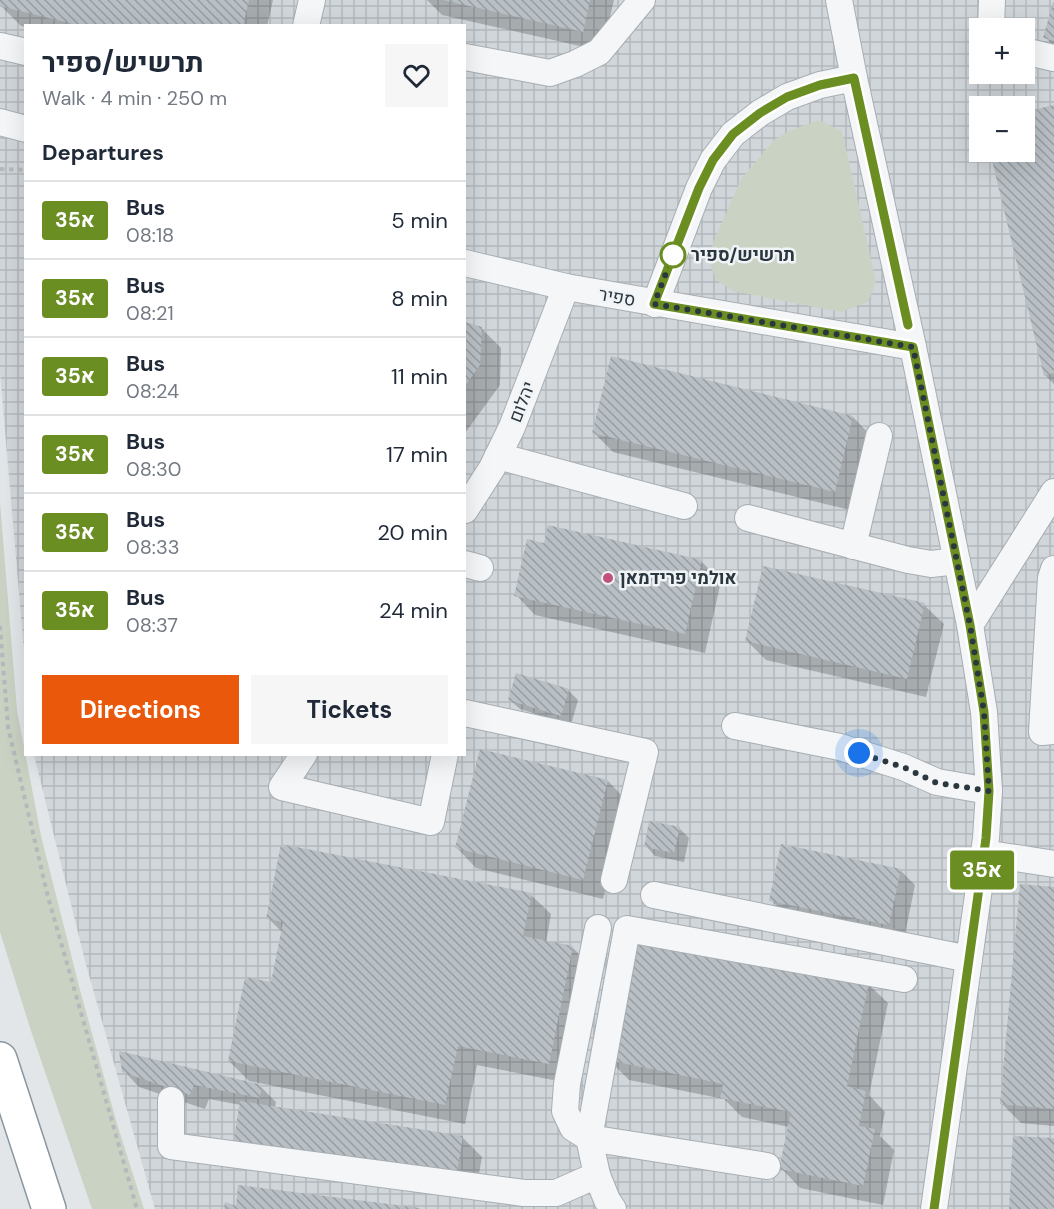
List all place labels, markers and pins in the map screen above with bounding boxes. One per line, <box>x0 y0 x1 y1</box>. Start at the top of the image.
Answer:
marker: תרשיש/ספיר <box>660 242 686 268</box>
place label: תרשיש/ספיר <box>691 243 795 267</box>
place label: אולמי פרידמאן <box>620 566 736 590</box>
marker: אולמי פרידמאן <box>601 571 615 585</box>

